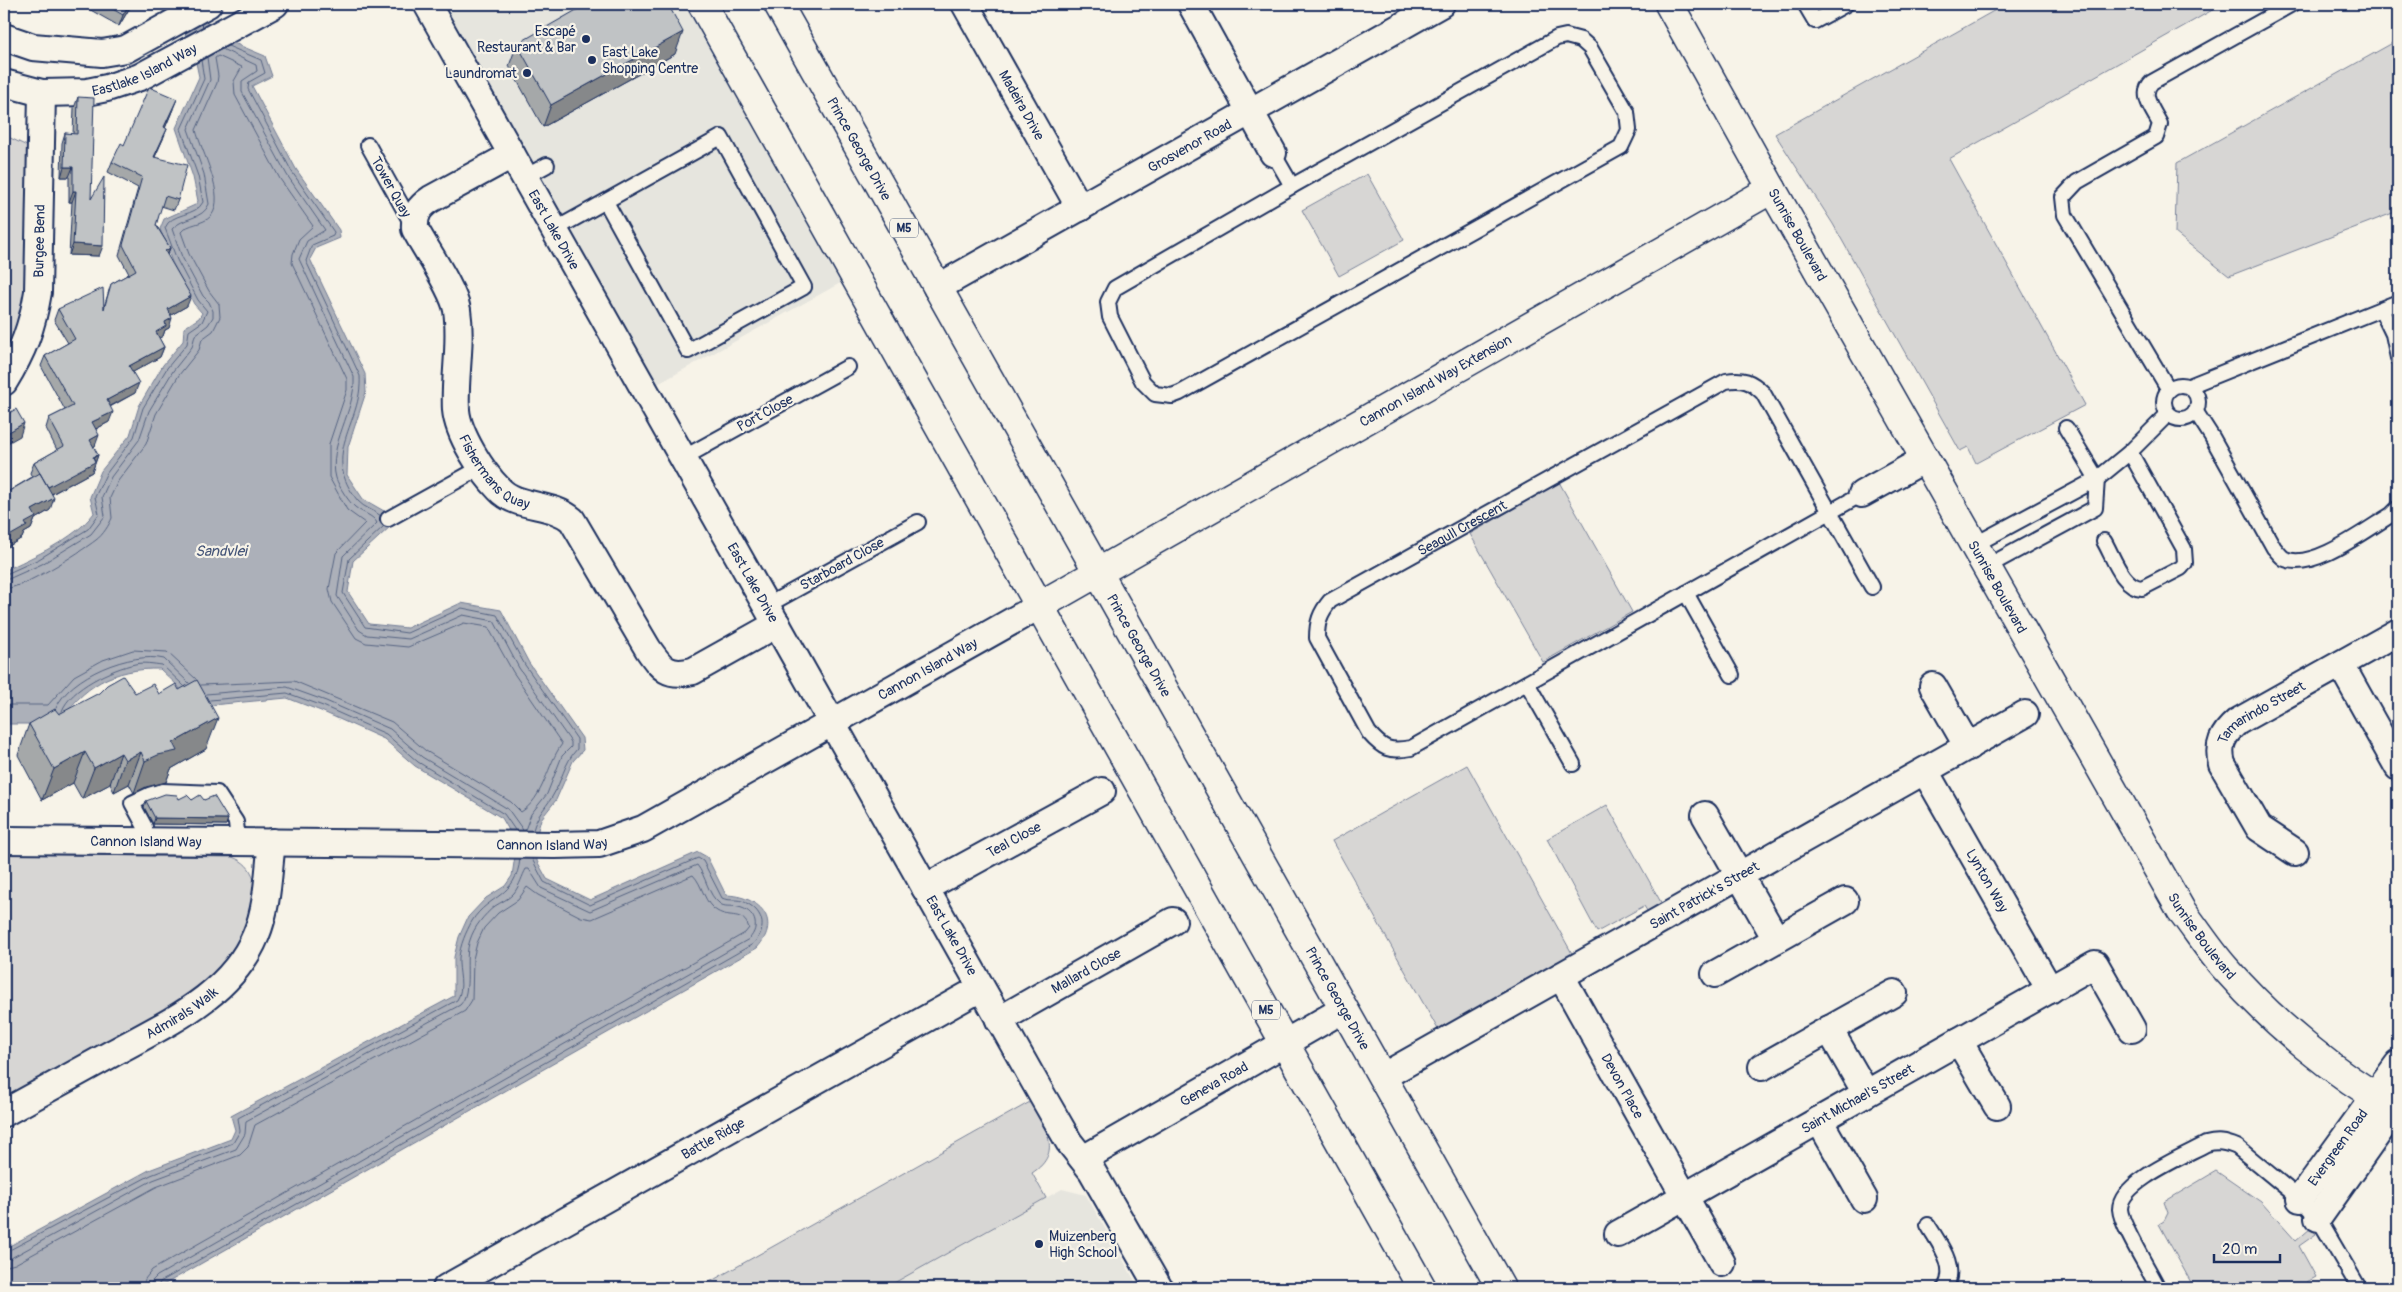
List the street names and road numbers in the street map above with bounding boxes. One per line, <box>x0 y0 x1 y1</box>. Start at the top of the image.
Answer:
street label: Eastlake Island Way <box>90 39 200 99</box>
street label: Madeira Drive <box>996 67 1048 143</box>
street label: Prince George Drive <box>824 94 895 203</box>
street label: Grosvenor Road <box>1145 115 1235 176</box>
street label: Tower Quay <box>367 154 415 220</box>
street label: Sunrise Boulevard <box>1765 185 1831 284</box>
street label: East Lake Drive <box>525 187 583 273</box>
street label: Burgee Bend <box>30 204 48 278</box>
road number: M5 <box>890 218 918 238</box>
street label: Cannon Island Way Extension <box>1356 331 1514 430</box>
street label: Port Close <box>734 391 796 435</box>
street label: Fishermans Quay <box>456 432 532 512</box>
street label: Seagull Crescent <box>1415 496 1510 559</box>
street label: Starboard Close <box>797 534 887 594</box>
street label: Sunrise Boulevard <box>1965 537 2031 636</box>
street label: East Lake Drive <box>724 540 782 625</box>
street label: Prince George Drive <box>1103 591 1175 700</box>
street label: Cannon Island Way <box>875 634 980 704</box>
street label: Tamarindo Street <box>2214 677 2308 746</box>
street label: Teal Close <box>983 818 1044 861</box>
street label: Cannon Island Way <box>90 832 202 850</box>
street label: Cannon Island Way <box>496 833 610 854</box>
street label: Lynton Way <box>1963 846 2012 915</box>
street label: Saint Patrick's Street <box>1646 857 1762 933</box>
street label: Sunrise Boulevard <box>2164 890 2240 983</box>
street label: East Lake Drive <box>923 892 981 978</box>
street label: Mallard Close <box>1048 944 1124 997</box>
street label: Prince George Drive <box>1302 944 1374 1053</box>
street label: Admirals Walk <box>143 983 221 1042</box>
road number: M5 <box>1252 1000 1280 1020</box>
street label: Devon Place <box>1598 1050 1648 1122</box>
street label: Geneva Road <box>1177 1057 1251 1110</box>
street label: Saint Michael's Street <box>1798 1060 1917 1137</box>
street label: Evergreen Road <box>2304 1105 2371 1189</box>
street label: Battle Ridge <box>678 1114 748 1163</box>

